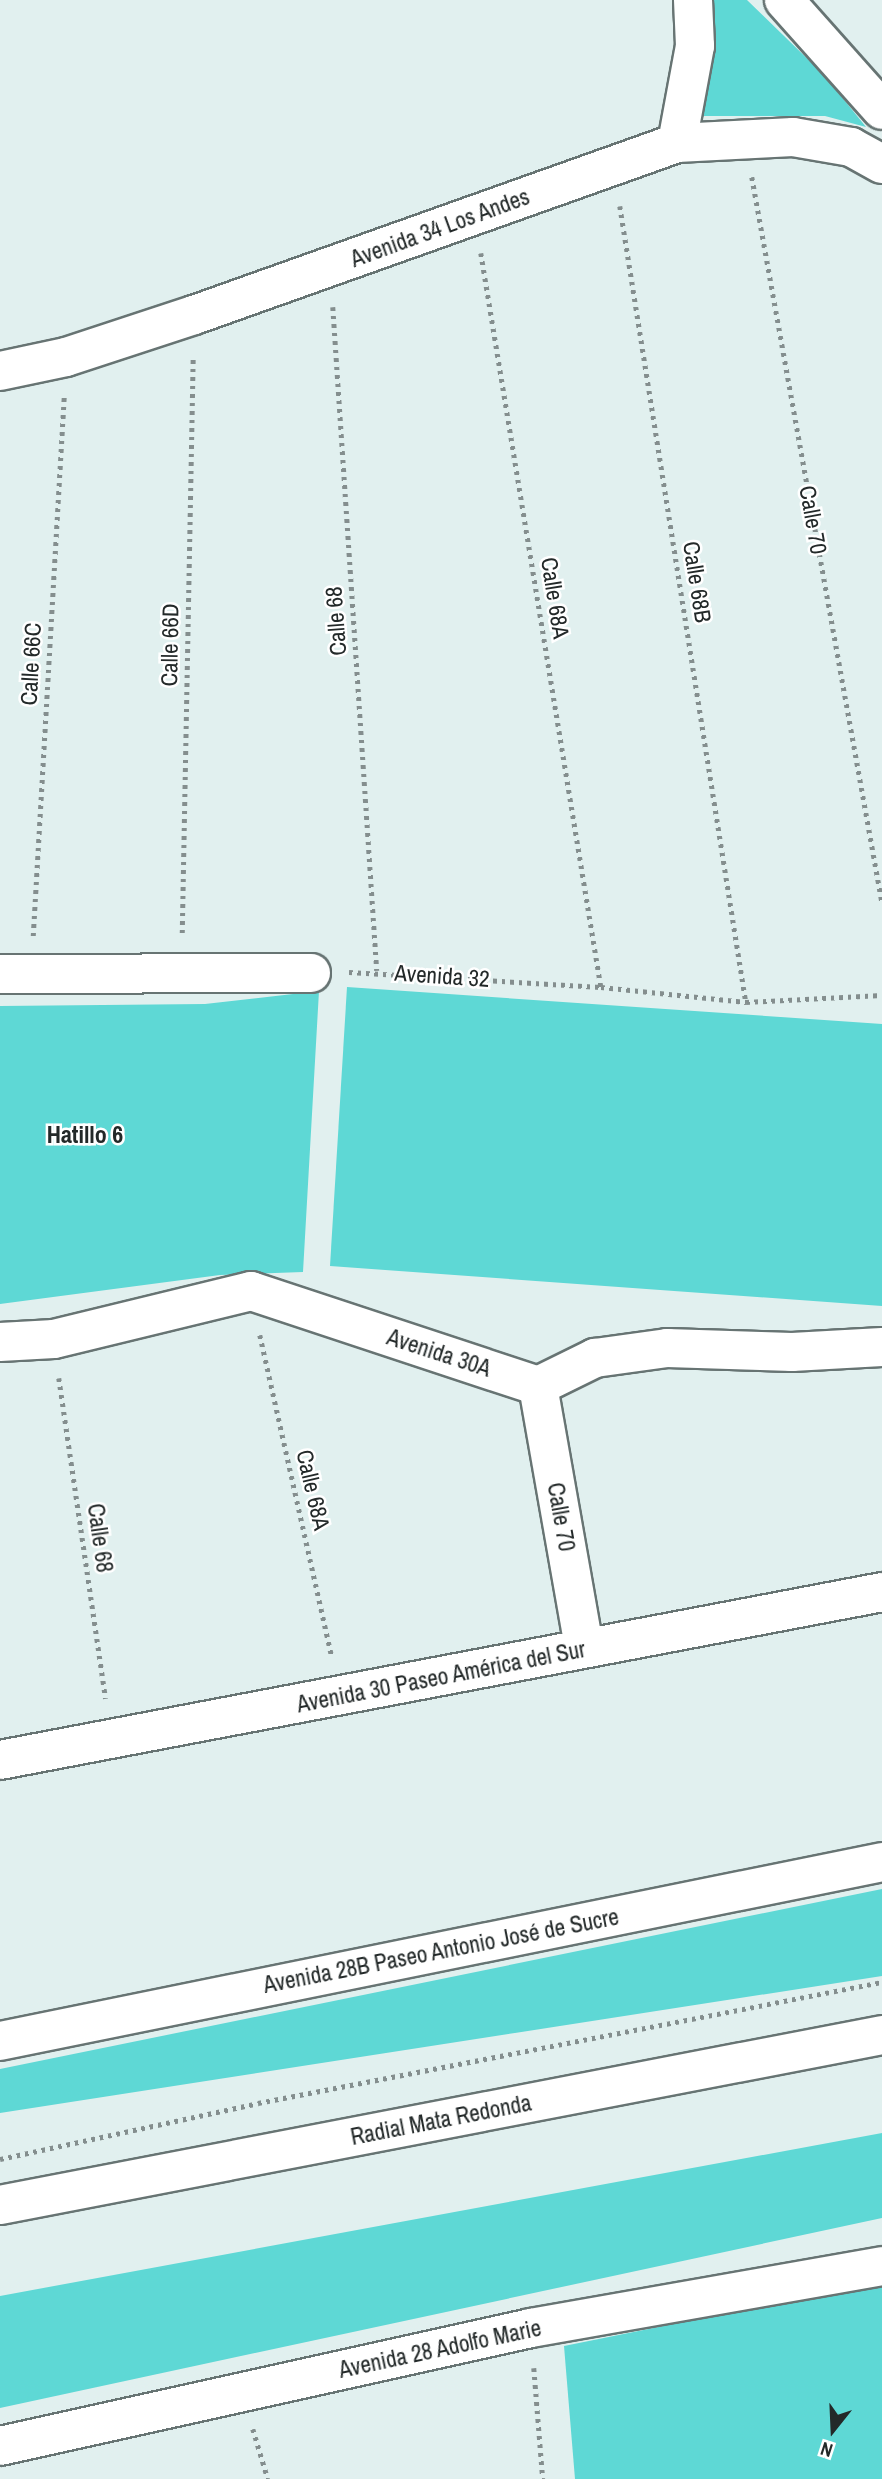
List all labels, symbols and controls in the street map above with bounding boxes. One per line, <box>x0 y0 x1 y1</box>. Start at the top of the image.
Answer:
street label: Avenida 34 Los Andes <box>346 183 534 273</box>
street label: Calle 70 <box>793 484 833 556</box>
street label: Calle 68B <box>677 539 717 625</box>
street label: Calle 68A <box>535 555 575 641</box>
street label: Calle 68 <box>320 586 352 656</box>
street label: Calle 66D <box>155 603 185 687</box>
street label: Calle 66C <box>15 622 47 706</box>
street label: Avenida 32 <box>394 959 490 993</box>
district label: Hatillo 6 <box>47 1121 123 1149</box>
street label: Avenida 30A <box>384 1323 494 1383</box>
street label: Calle 68A <box>290 1447 336 1533</box>
street label: Calle 70 <box>541 1481 581 1553</box>
street label: Calle 68 <box>82 1502 118 1574</box>
street label: Avenida 30 Paseo América del Sur <box>294 1635 588 1719</box>
street label: Avenida 28B Paseo Antonio José de Sucre <box>260 1903 622 1999</box>
street label: Radial Mata Redonda <box>348 2089 534 2151</box>
street label: Avenida 28 Adolfo Marie <box>336 2314 544 2384</box>
north arrow <box>798 2395 868 2465</box>
text: N <box>817 2436 836 2464</box>

